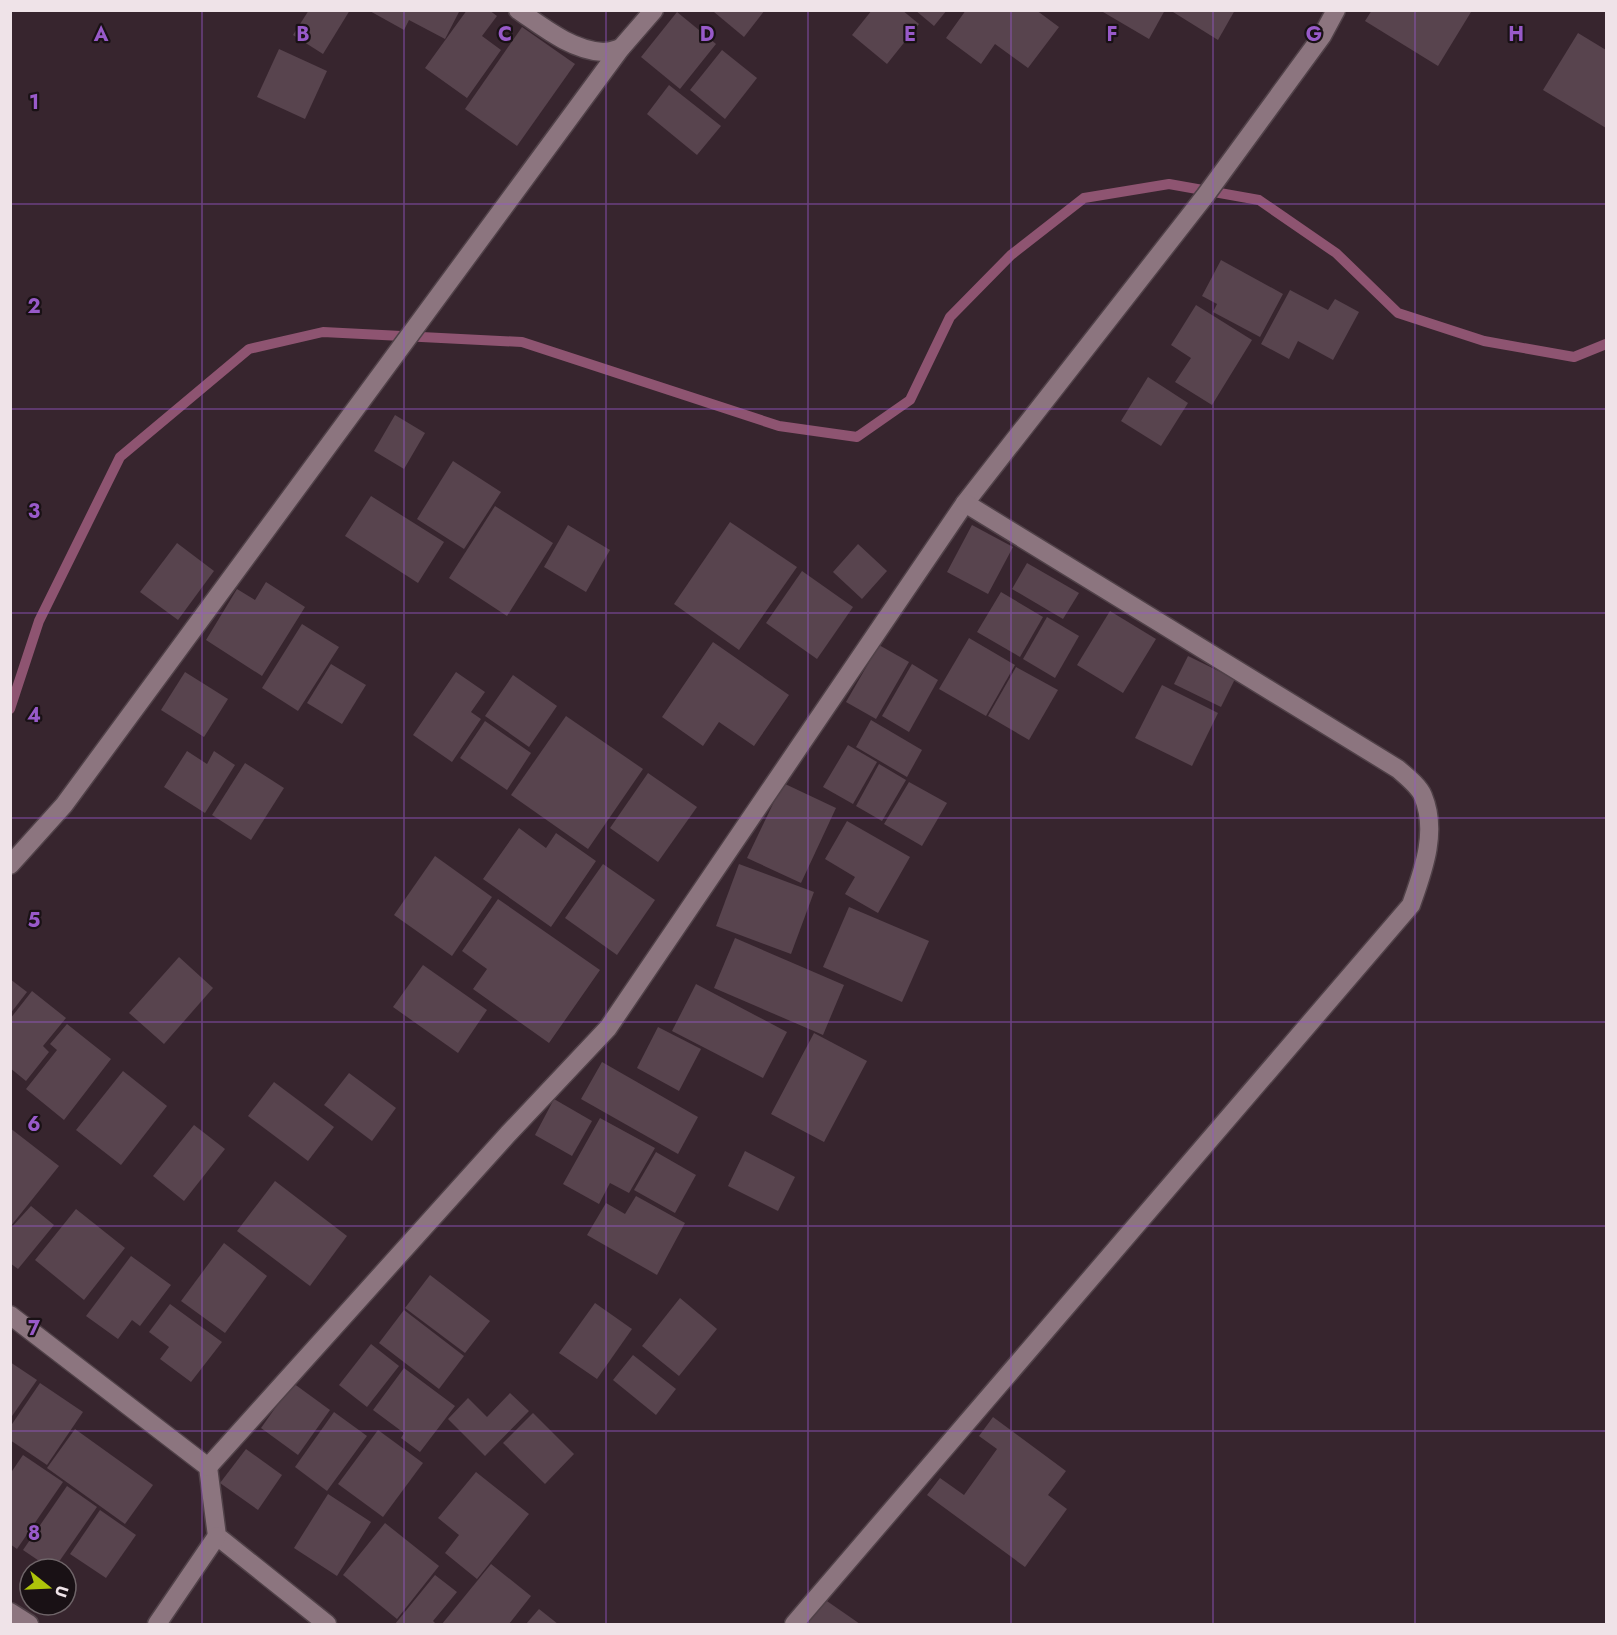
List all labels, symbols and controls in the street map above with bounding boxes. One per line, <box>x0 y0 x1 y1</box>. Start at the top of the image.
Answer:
text: A <box>93 20 109 49</box>
text: B <box>296 20 310 49</box>
text: C <box>498 20 512 49</box>
text: D <box>700 20 714 49</box>
text: E <box>904 20 916 49</box>
text: F <box>1106 20 1118 49</box>
text: G <box>1306 20 1322 49</box>
text: H <box>1508 20 1524 49</box>
text: 1 <box>29 88 39 117</box>
text: 2 <box>27 292 41 321</box>
text: 3 <box>28 497 40 526</box>
text: 4 <box>27 701 41 730</box>
text: 5 <box>28 906 41 935</box>
text: 6 <box>27 1110 41 1139</box>
text: 7 <box>28 1314 41 1343</box>
text: 8 <box>28 1519 40 1548</box>
north arrow <box>18 1557 78 1617</box>
text: U <box>49 1583 74 1600</box>

